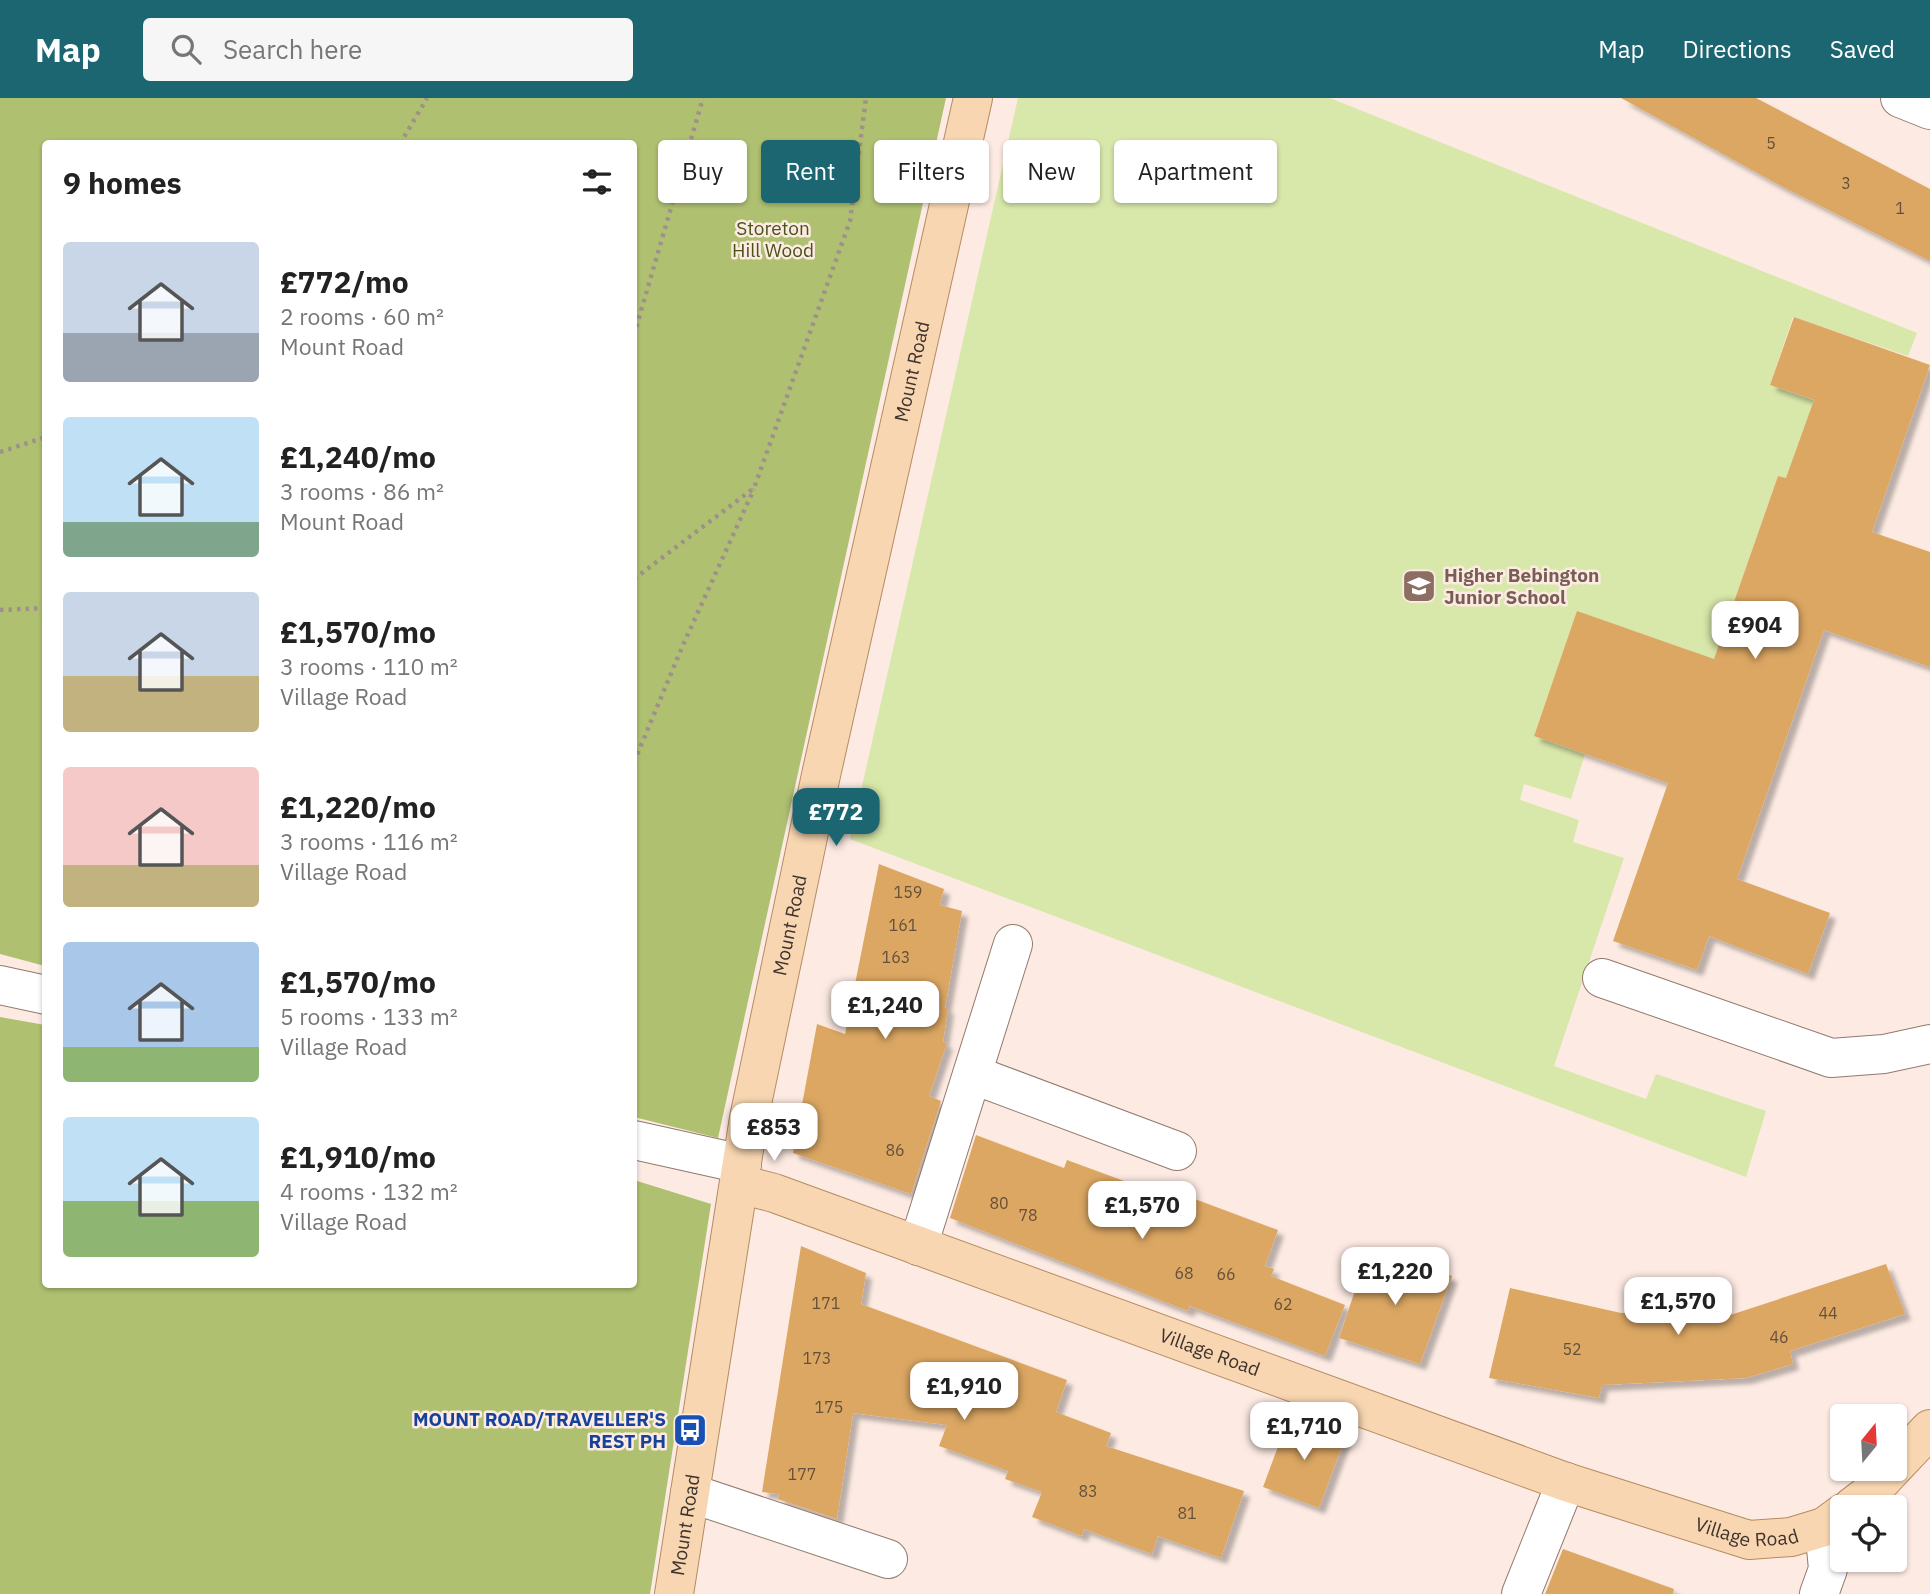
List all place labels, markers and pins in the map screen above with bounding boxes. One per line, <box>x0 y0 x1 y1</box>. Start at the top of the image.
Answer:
place label: Higher Bebington Junior School <box>1444 563 1599 609</box>
school or university icon: Higher Bebington Junior School <box>1400 567 1438 605</box>
pin: £904 <box>1714 602 1796 661</box>
pin: £772 <box>795 788 877 848</box>
pin: £1,240 <box>828 982 942 1041</box>
pin: £853 <box>733 1104 815 1163</box>
pin: £1,570 <box>1085 1182 1199 1241</box>
pin: £1,220 <box>1338 1248 1452 1307</box>
pin: £1,570 <box>1621 1278 1735 1337</box>
pin: £1,910 <box>907 1362 1021 1422</box>
pin: £1,710 <box>1247 1402 1361 1462</box>
place label: MOUNT ROAD/TRAVELLER'S REST PH <box>413 1407 666 1453</box>
bus stop icon: MOUNT ROAD/TRAVELLER'S REST PH <box>671 1411 709 1449</box>

